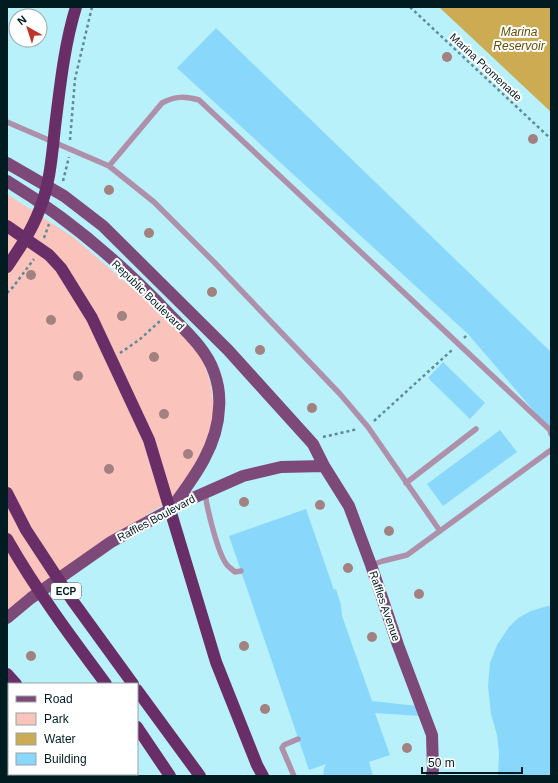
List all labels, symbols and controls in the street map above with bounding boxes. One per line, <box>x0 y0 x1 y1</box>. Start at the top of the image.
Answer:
north arrow <box>8 8 48 48</box>
text: N <box>15 13 29 27</box>
water label: Marina Reservoir <box>493 25 546 53</box>
street label: Marina Promenade <box>448 31 524 103</box>
street label: Republic Boulevard <box>110 258 186 332</box>
street label: Raffles Boulevard <box>115 492 197 544</box>
street label: Raffles Avenue <box>367 569 403 643</box>
road number: ECP <box>51 583 81 599</box>
legend <box>8 683 138 775</box>
text: Road <box>44 692 73 706</box>
text: Park <box>44 712 70 726</box>
text: Water <box>44 732 76 746</box>
scale bar <box>422 749 522 775</box>
text: Building <box>44 752 87 766</box>
text: 50 m <box>428 756 455 770</box>

